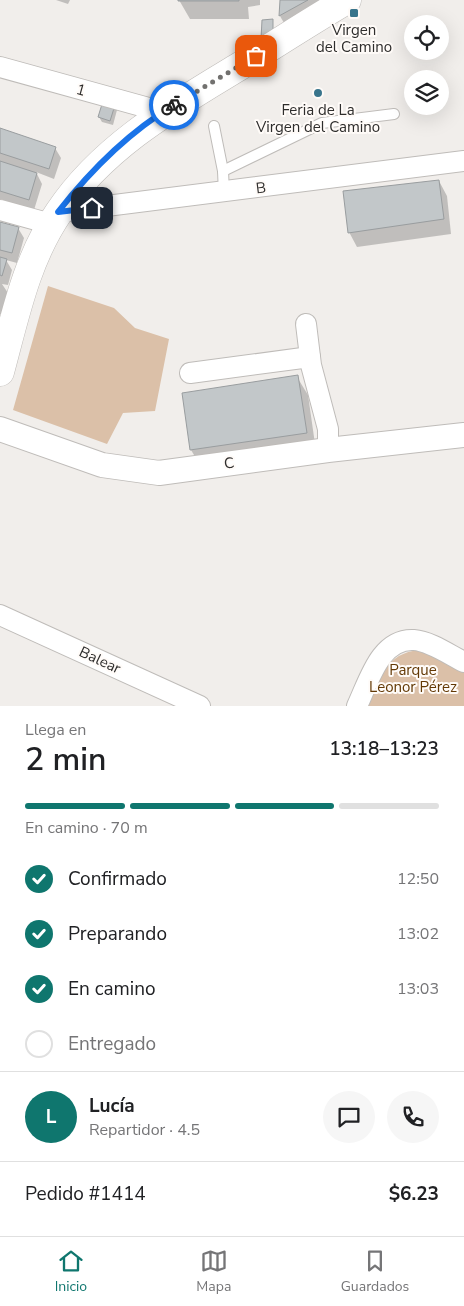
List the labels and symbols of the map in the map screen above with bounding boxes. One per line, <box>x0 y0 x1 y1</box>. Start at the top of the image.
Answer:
marker: Virgen del Camino <box>348 7 360 19</box>
place label: Virgen del Camino <box>316 20 392 57</box>
pin <box>235 35 277 77</box>
street label: 1 <box>74 79 88 101</box>
courier <box>149 80 199 130</box>
marker: Feria de La Virgen del Camino <box>312 87 324 99</box>
place label: Feria de La Virgen del Camino <box>255 100 380 137</box>
street label: B <box>255 177 267 199</box>
pin <box>71 187 113 229</box>
street label: C <box>223 452 235 474</box>
street label: Balear <box>76 642 125 679</box>
park label: Parque Leonor Pérez <box>369 660 457 697</box>

